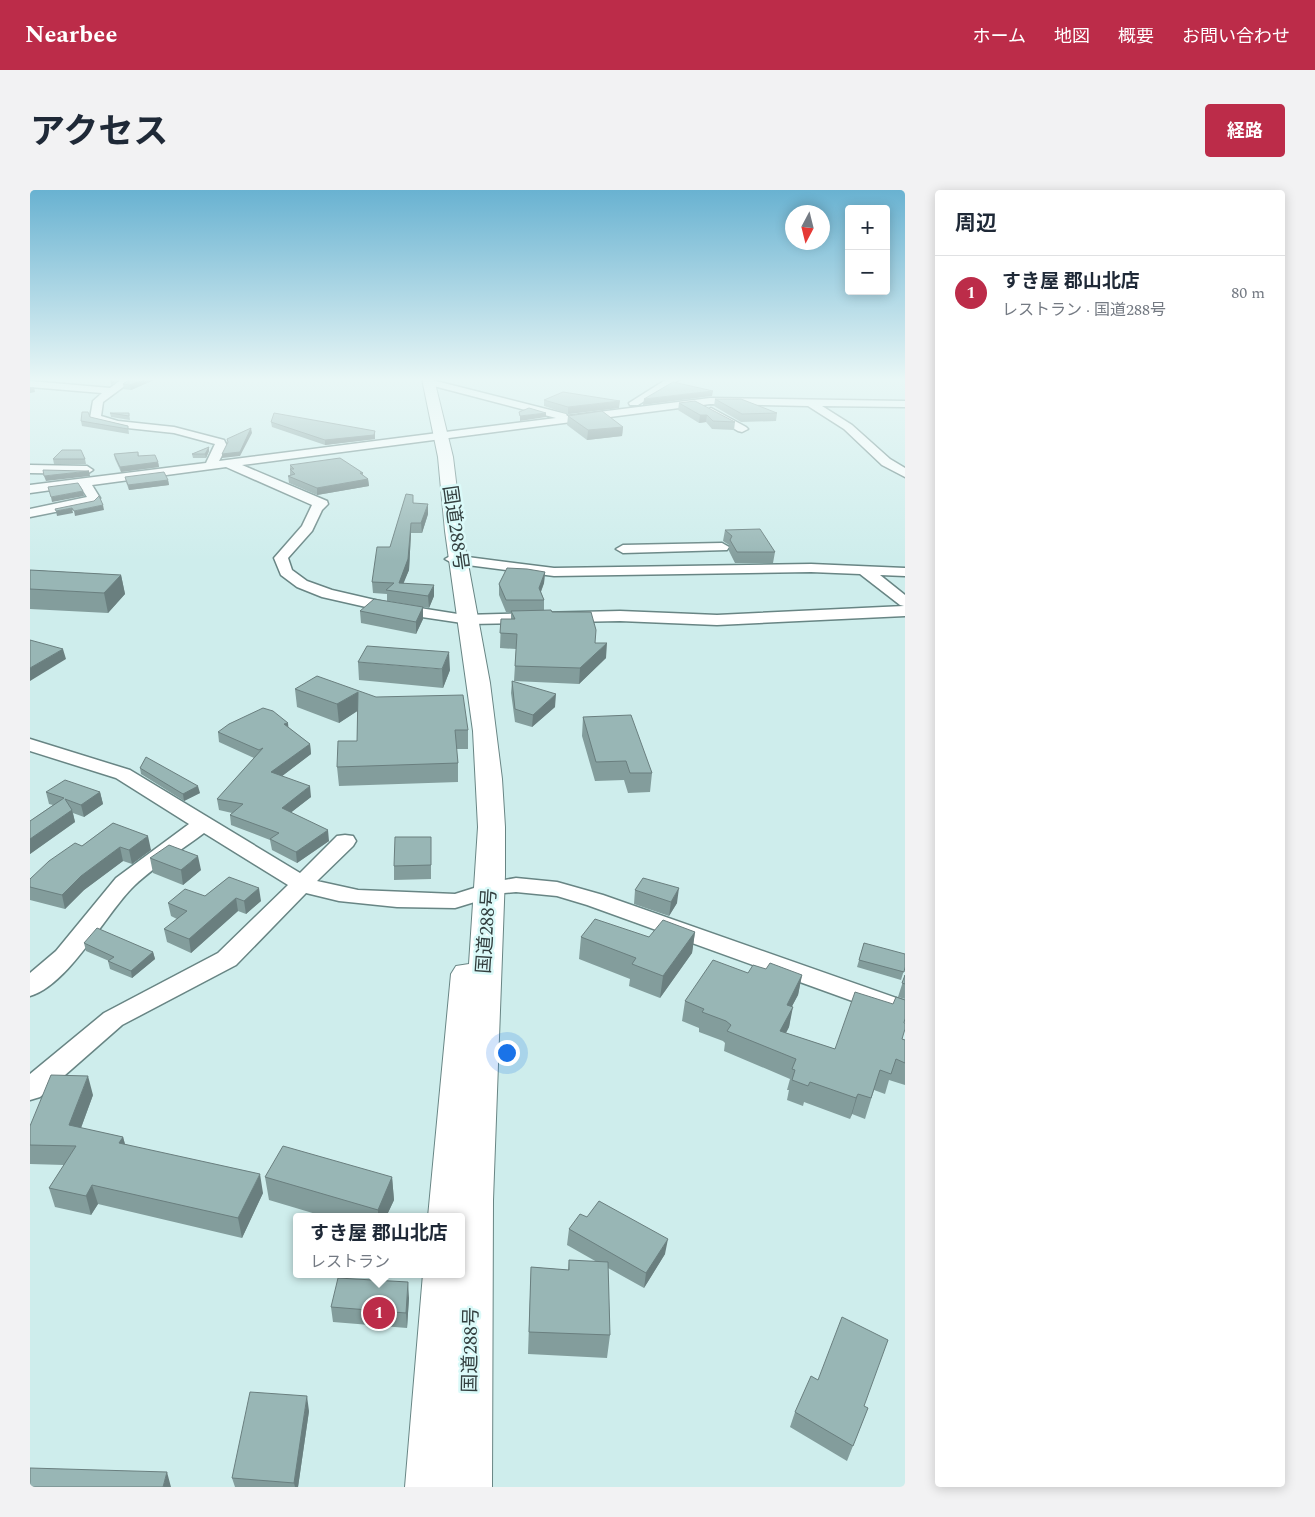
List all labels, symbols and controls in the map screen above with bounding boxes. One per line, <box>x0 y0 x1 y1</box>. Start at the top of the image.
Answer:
text: Nearbee <box>25 17 117 53</box>
text: ホーム <box>973 23 1026 50</box>
text: 地図 <box>1054 23 1090 50</box>
text: 概要 <box>1118 23 1154 50</box>
text: お問い合わせ <box>1182 23 1290 50</box>
button: 経路 <box>1205 104 1285 157</box>
text: アクセス <box>30 106 168 159</box>
north arrow <box>785 205 830 250</box>
map controls <box>845 205 890 295</box>
button: + <box>845 205 890 250</box>
text: 周辺 <box>955 208 997 240</box>
button: − <box>845 250 890 295</box>
text: すき屋 郡山北店 <box>1002 267 1140 296</box>
text: 1 <box>967 281 975 305</box>
text: 80 m <box>1231 281 1265 305</box>
text: レストラン · 国道288号 <box>1002 298 1166 322</box>
street label: 国道288号 <box>435 484 475 572</box>
street label: 国道288号 <box>470 887 504 975</box>
your location <box>494 1040 520 1066</box>
popup <box>293 1213 465 1278</box>
text: すき屋 郡山北店 <box>310 1219 448 1248</box>
text: レストラン <box>310 1250 390 1274</box>
pin: 1 <box>363 1294 395 1332</box>
street label: 国道288号 <box>456 1307 486 1393</box>

